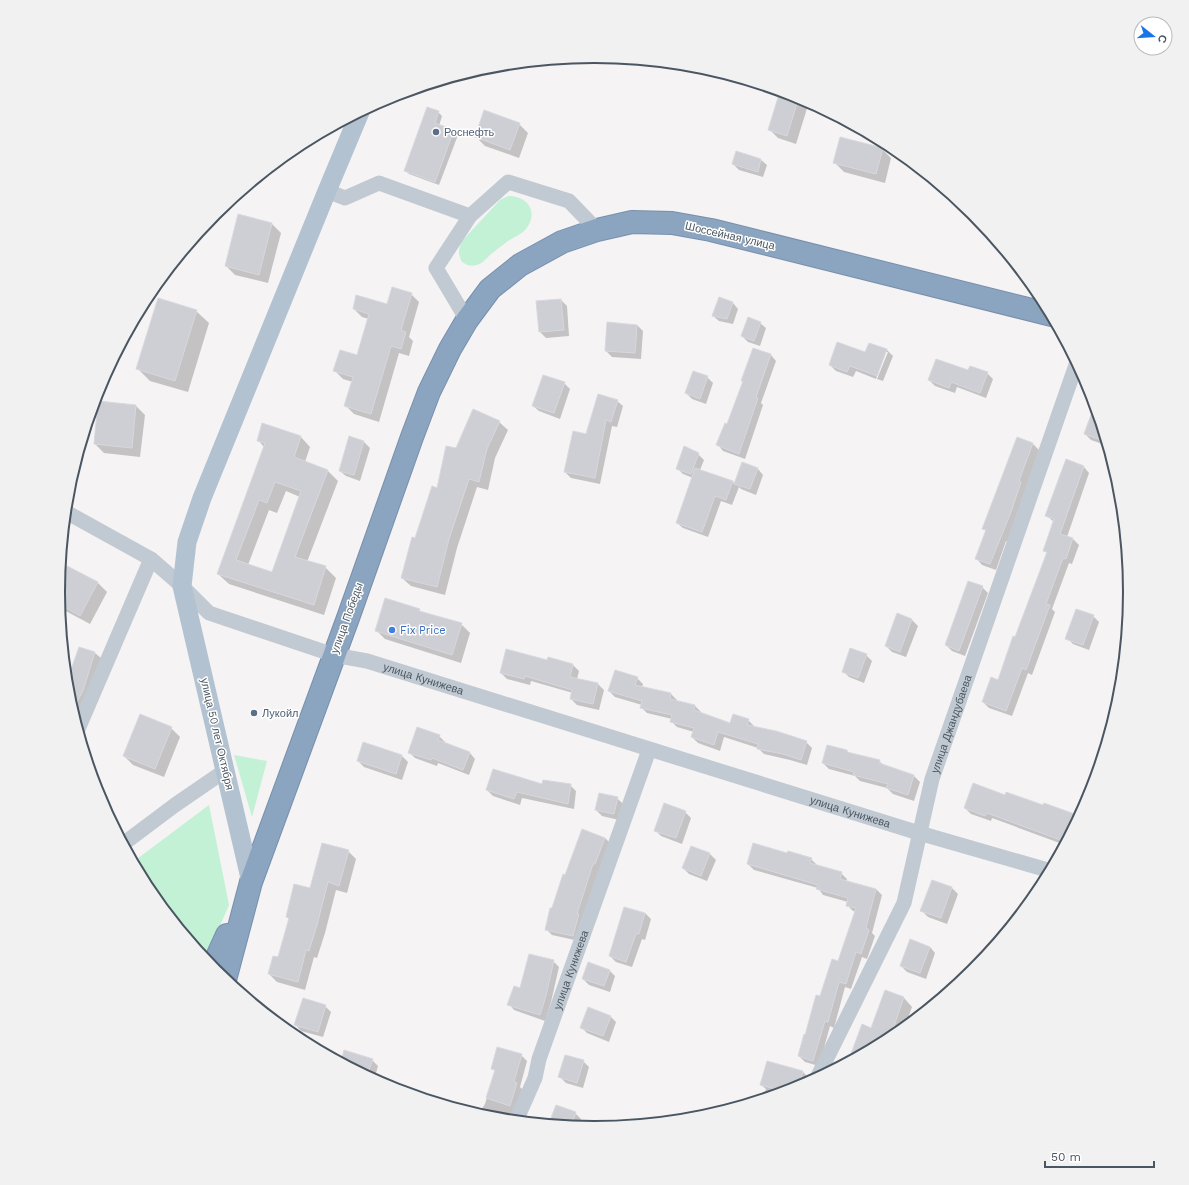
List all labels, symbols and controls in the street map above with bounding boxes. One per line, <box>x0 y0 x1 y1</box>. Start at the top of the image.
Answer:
north arrow <box>1133 16 1173 56</box>
text: С <box>1155 33 1169 45</box>
place label: Роснефть <box>444 126 495 139</box>
marker: Роснефть <box>431 127 441 137</box>
street label: Шоссейная улица <box>684 219 777 253</box>
street label: улица Победы <box>328 581 366 655</box>
place label: Fix Price <box>400 624 446 637</box>
marker: Fix Price <box>387 625 397 635</box>
street label: улица Кунижева <box>382 660 466 697</box>
street label: улица Джандубаева <box>928 672 975 775</box>
street label: улица 50 лет Октября <box>198 677 236 791</box>
place label: Лукойл <box>262 707 298 720</box>
marker: Лукойл <box>249 708 259 718</box>
street label: улица Кунижева <box>808 793 893 830</box>
street label: улица Кунижева <box>551 928 591 1011</box>
scale bar <box>1045 1143 1154 1169</box>
text: 50 m <box>1051 1150 1081 1164</box>

